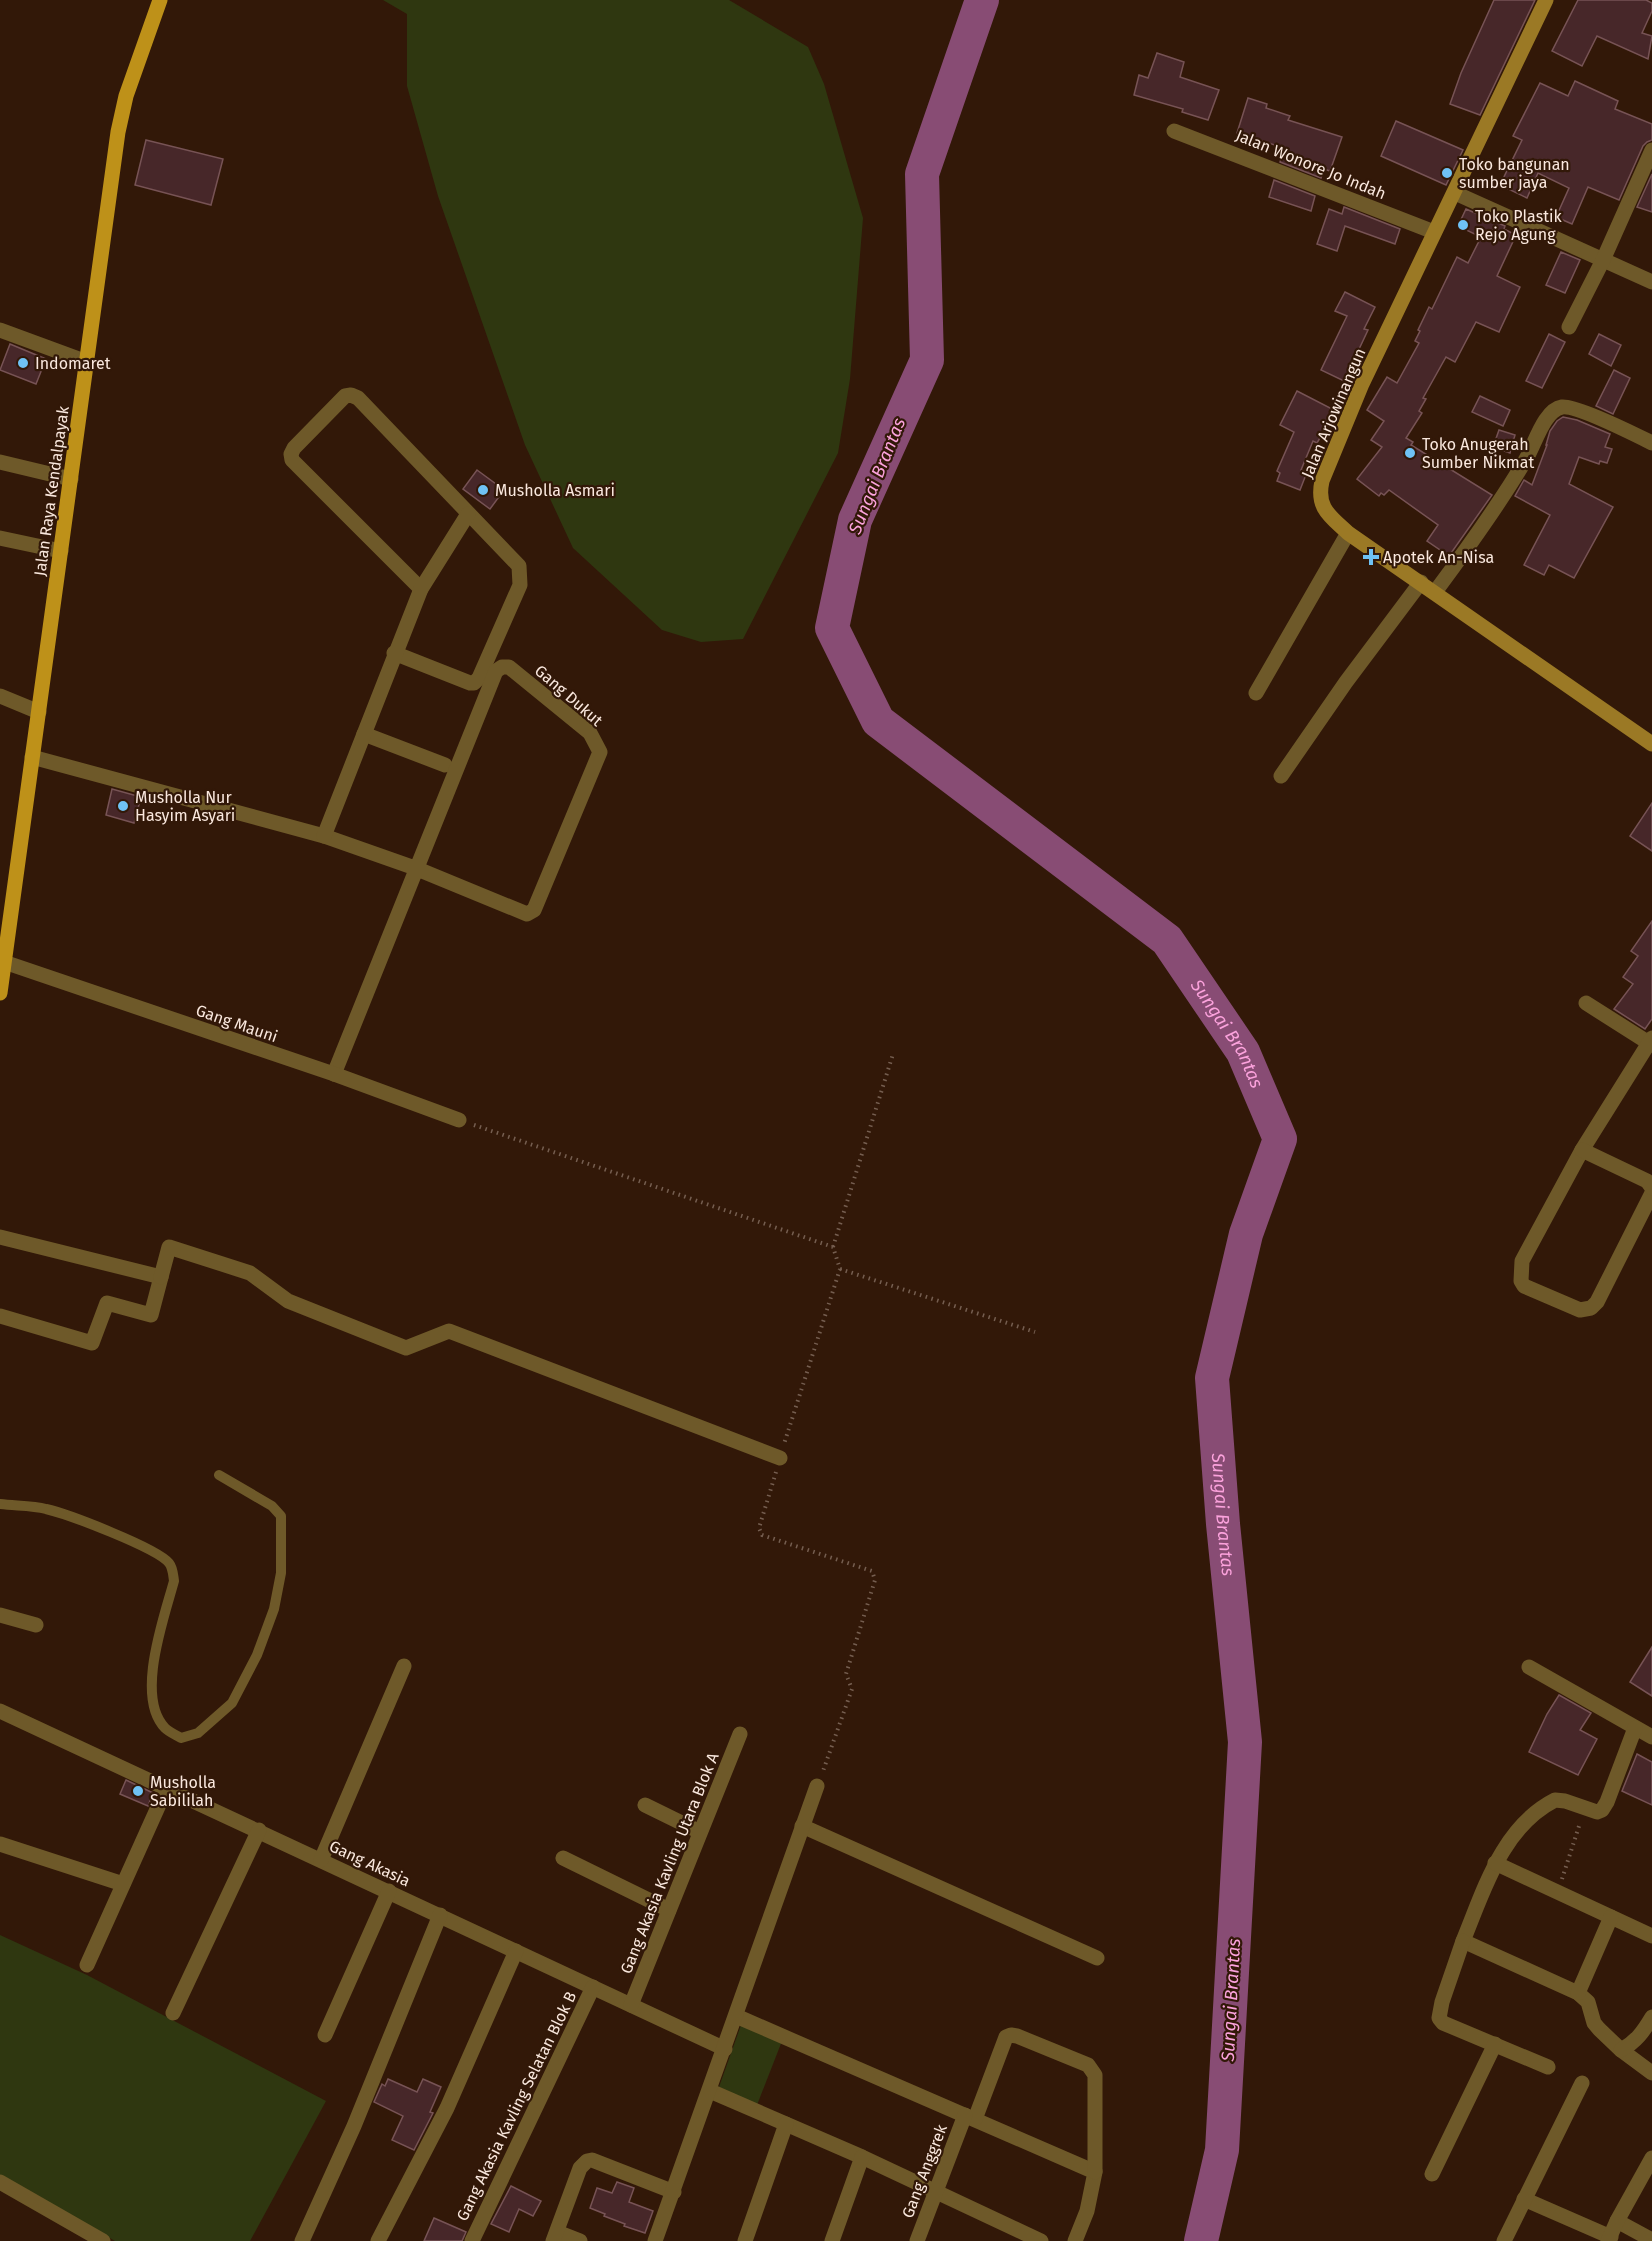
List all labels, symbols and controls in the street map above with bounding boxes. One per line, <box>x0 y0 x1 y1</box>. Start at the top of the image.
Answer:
street label: Jalan Wonore Jo Indah <box>1233 126 1389 203</box>
place label: Toko bangunan sumber jaya <box>1459 155 1570 192</box>
marker: Toko bangunan sumber jaya <box>1440 166 1454 180</box>
place label: Toko Plastik Rejo Agung <box>1475 207 1562 244</box>
marker: Toko Plastik Rejo Agung <box>1456 218 1470 232</box>
street label: Jalan Arjowinangun <box>1297 345 1369 481</box>
place label: Indomaret <box>35 354 111 373</box>
marker: Indomaret <box>16 356 30 370</box>
street label: Jalan Raya Kendalpayak <box>30 404 73 577</box>
water label: Sungai Brantas <box>843 415 910 538</box>
place label: Toko Anugerah Sumber Nikmat <box>1422 435 1534 472</box>
marker: Toko Anugerah Sumber Nikmat <box>1403 446 1417 460</box>
place label: Musholla Asmari <box>495 481 615 500</box>
marker: Musholla Asmari <box>476 483 490 497</box>
place label: Apotek An-Nisa <box>1383 548 1494 567</box>
marker: Apotek An-Nisa <box>1364 550 1378 564</box>
street label: Gang Dukut <box>531 661 607 730</box>
place label: Musholla Nur Hasyim Asyari <box>135 788 235 825</box>
marker: Musholla Nur Hasyim Asyari <box>116 799 130 813</box>
water label: Sungai Brantas <box>1185 974 1268 1091</box>
street label: Gang Mauni <box>194 1001 280 1046</box>
water label: Sungai Brantas <box>1207 1451 1239 1577</box>
street label: Gang Akasia Kavling Utara Blok A <box>616 1749 723 1977</box>
place label: Musholla Sabililah <box>150 1773 216 1810</box>
marker: Musholla Sabililah <box>131 1784 145 1798</box>
street label: Gang Akasia <box>326 1836 413 1890</box>
water label: Sungai Brantas <box>1217 1938 1245 2063</box>
street label: Gang Akasia Kavling Selatan Blok B <box>453 1988 580 2224</box>
street label: Gang Anggrek <box>898 2121 951 2221</box>

